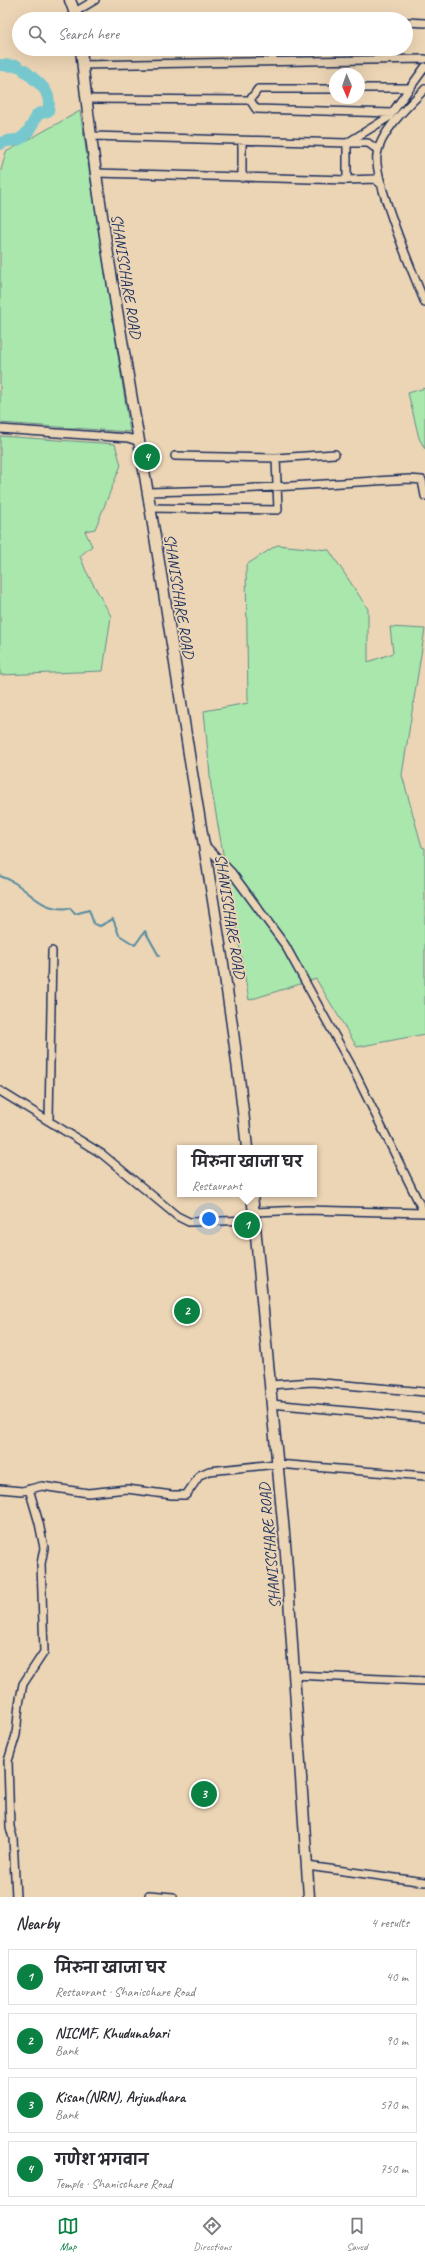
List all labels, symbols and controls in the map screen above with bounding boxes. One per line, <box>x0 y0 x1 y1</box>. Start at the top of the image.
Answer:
search box <box>12 12 413 56</box>
icon: search <box>26 23 48 45</box>
text: Search here <box>58 25 119 44</box>
north arrow <box>329 68 365 104</box>
street label: SHANISCHARE ROAD <box>106 213 146 342</box>
pin: 4 <box>134 442 160 472</box>
street label: SHANISCHARE ROAD <box>159 533 199 662</box>
street label: SHANISCHARE ROAD <box>210 853 250 982</box>
popup <box>177 1145 317 1197</box>
text: मिरुना खाजा घर <box>192 1153 302 1172</box>
text: Restaurant <box>192 1178 242 1194</box>
your location <box>199 1209 219 1229</box>
pin: 1 <box>234 1210 260 1240</box>
pin: 2 <box>174 1296 200 1326</box>
street label: SHANISCHARE ROAD <box>254 1481 285 1609</box>
pin: 3 <box>191 1779 217 1809</box>
text: Nearby <box>16 1913 59 1934</box>
text: 4 results <box>371 1915 409 1931</box>
text: मिरुना खाजा घर <box>55 1959 166 1978</box>
text: 1 <box>27 1969 33 1985</box>
text: 40 m <box>386 1969 408 1985</box>
text: Restaurant · Shanischare Road <box>55 1984 195 2000</box>
text: NICMF, Khudunabari <box>55 2024 169 2043</box>
text: 2 <box>27 2033 33 2049</box>
text: 90 m <box>386 2033 408 2049</box>
text: Bank <box>55 2043 78 2059</box>
text: Kisan(NRN), Arjundhara <box>55 2088 185 2107</box>
text: 3 <box>27 2097 33 2113</box>
text: 570 m <box>380 2097 408 2113</box>
text: Bank <box>55 2107 78 2123</box>
text: गणेश भगवान <box>55 2151 148 2170</box>
text: 4 <box>27 2161 33 2177</box>
text: 750 m <box>380 2161 408 2177</box>
text: Temple · Shanischare Road <box>55 2176 172 2192</box>
tab: Map <box>57 2215 79 2253</box>
tab: Directions <box>193 2215 232 2253</box>
tab: Saved <box>346 2215 368 2253</box>

